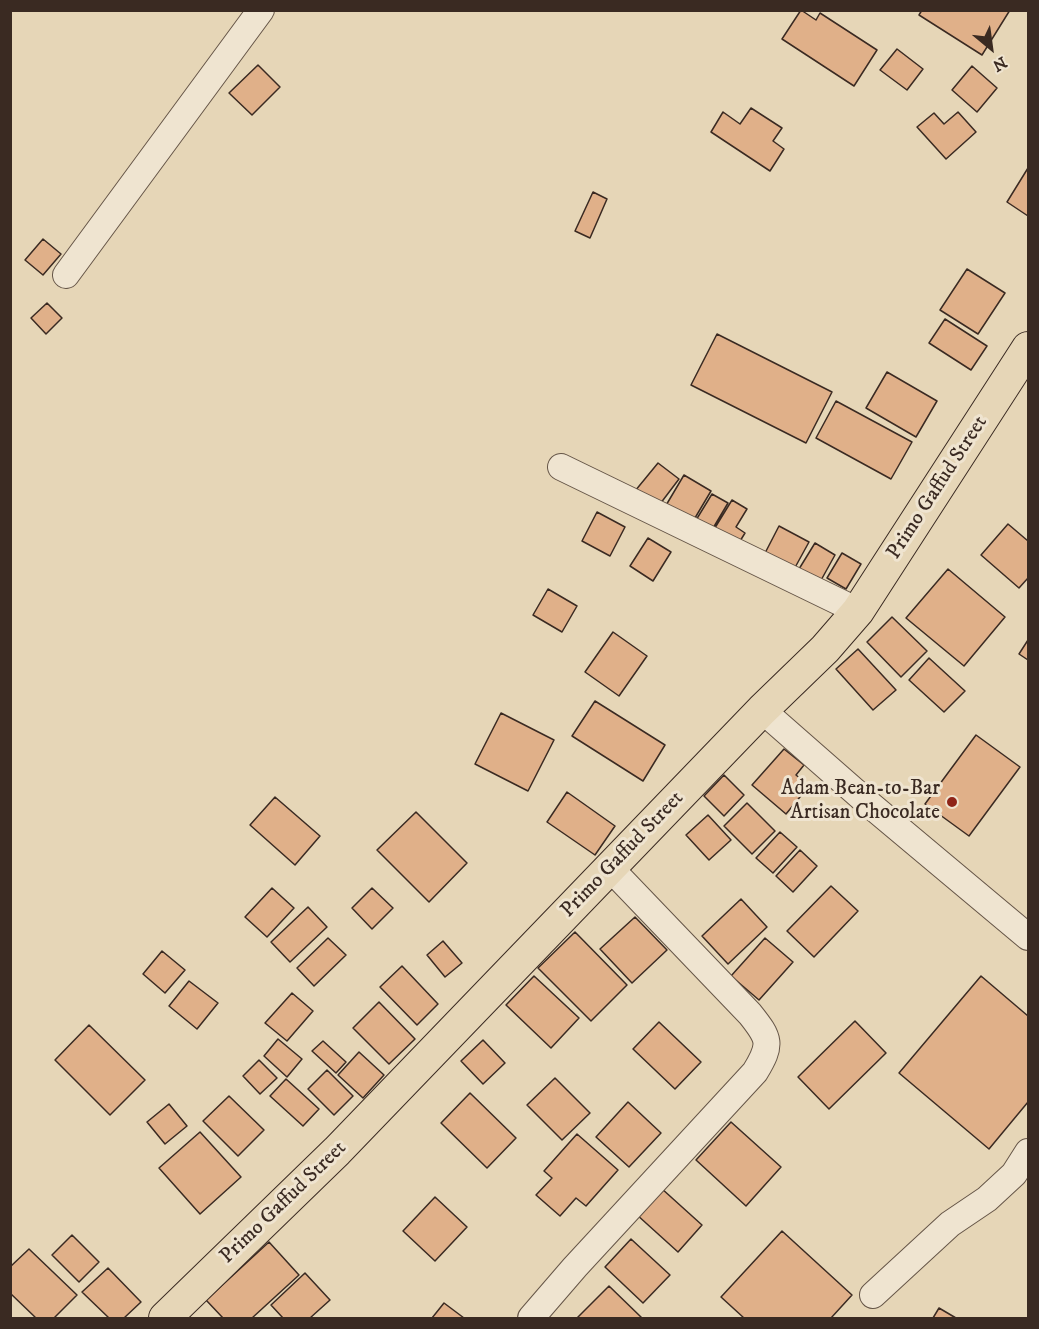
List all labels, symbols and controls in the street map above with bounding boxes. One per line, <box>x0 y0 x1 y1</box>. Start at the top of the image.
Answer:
north arrow <box>961 18 1021 78</box>
text: N <box>989 52 1010 76</box>
street label: Primo Gaffud Street <box>882 412 994 564</box>
place label: Adam Bean-to-Bar Artisan Chocolate <box>781 777 940 827</box>
street label: Primo Gaffud Street <box>556 787 690 923</box>
marker: Adam Bean-to-Bar Artisan Chocolate <box>945 795 959 809</box>
street label: Primo Gaffud Street <box>216 1136 352 1270</box>

